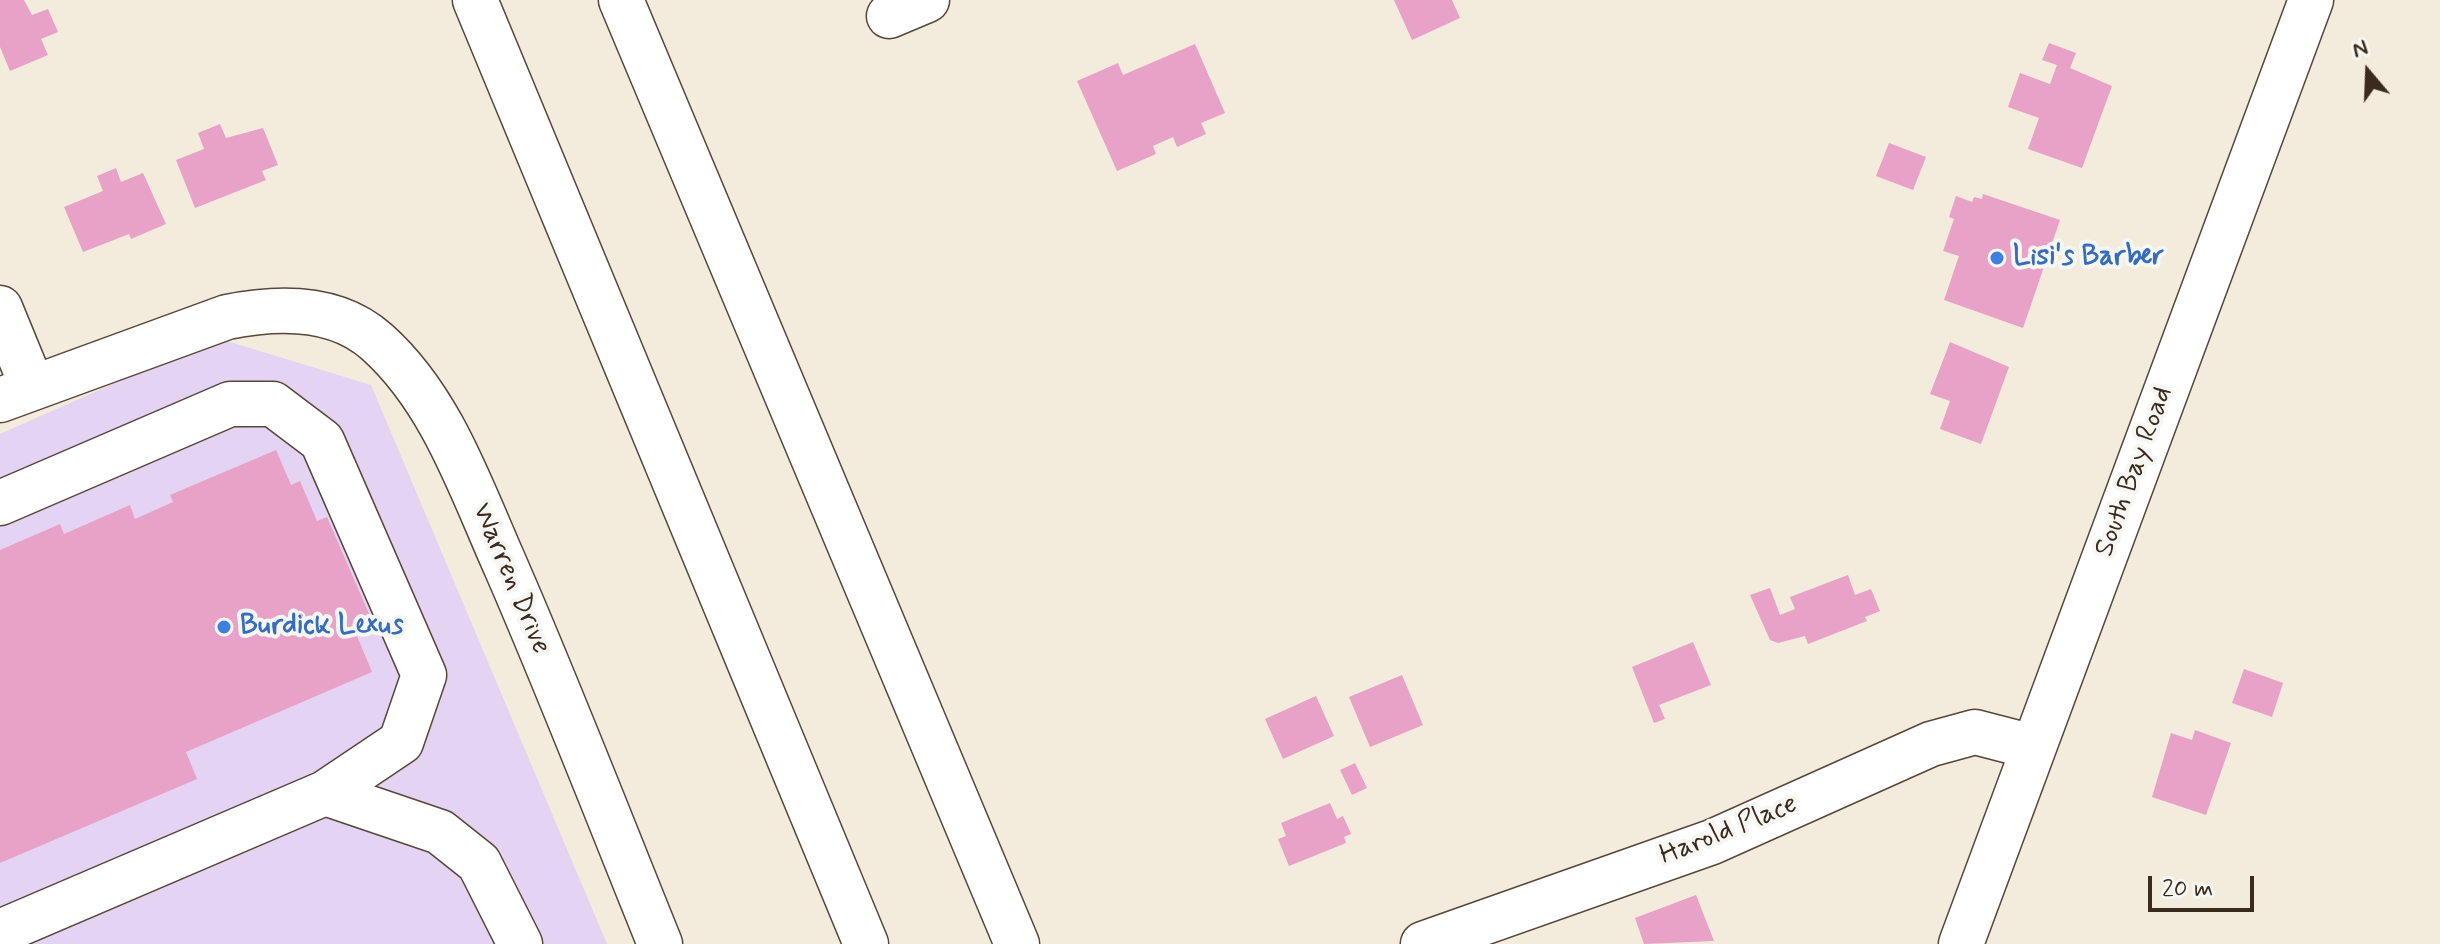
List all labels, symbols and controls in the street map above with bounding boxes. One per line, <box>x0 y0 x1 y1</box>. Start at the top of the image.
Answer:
north arrow <box>2328 32 2408 112</box>
text: N <box>2349 34 2372 65</box>
place label: Lisi's Barber <box>2013 241 2164 275</box>
marker: Lisi's Barber <box>1988 249 2006 267</box>
street label: South Bay Road <box>2089 382 2181 562</box>
street label: Warren Drive <box>463 499 557 659</box>
place label: Burdick Lexus <box>240 610 403 644</box>
marker: Burdick Lexus <box>215 618 233 636</box>
street label: Harold Place <box>1655 788 1803 874</box>
scale bar <box>2152 860 2258 910</box>
text: 20 m <box>2162 874 2213 905</box>

